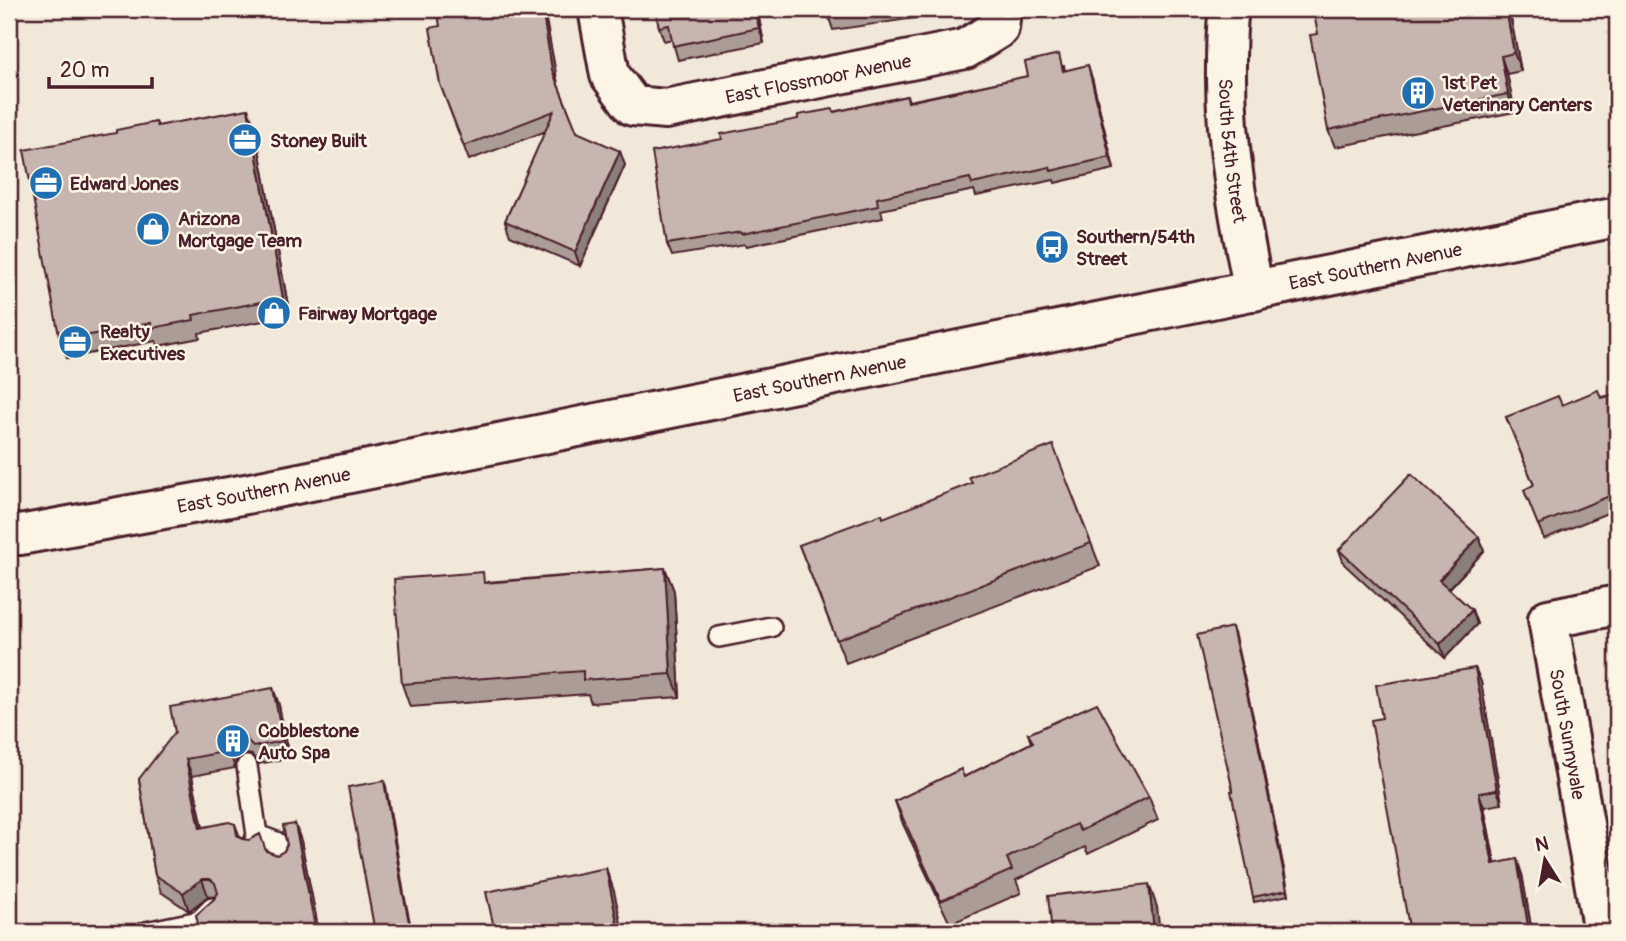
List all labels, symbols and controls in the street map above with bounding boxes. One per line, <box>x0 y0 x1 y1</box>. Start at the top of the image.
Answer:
scale bar <box>49 46 152 90</box>
street label: East Flossmoor Avenue <box>723 49 914 110</box>
text: 20 m <box>60 57 109 84</box>
place label: 1st Pet Veterinary Centers <box>1442 71 1592 117</box>
building icon: 1st Pet Veterinary Centers <box>1399 74 1437 112</box>
street label: South 54th Street <box>1213 78 1252 225</box>
office icon: Stoney Built <box>226 121 264 159</box>
place label: Stoney Built <box>270 129 368 153</box>
office icon: Edward Jones <box>27 164 65 202</box>
place label: Edward Jones <box>70 172 179 196</box>
place label: Arizona Mortgage Team <box>178 207 302 253</box>
shop icon: Arizona Mortgage Team <box>134 210 172 248</box>
place label: Southern/54th Street <box>1076 225 1195 271</box>
bus stop icon: Southern/54th Street <box>1033 228 1071 266</box>
street label: East Southern Avenue <box>1287 237 1465 296</box>
shop icon: Fairway Mortgage <box>255 294 293 332</box>
place label: Fairway Mortgage <box>298 302 437 326</box>
place label: Realty Executives <box>100 320 186 366</box>
office icon: Realty Executives <box>56 323 94 361</box>
street label: East Southern Avenue <box>731 350 909 408</box>
street label: East Southern Avenue <box>175 462 353 519</box>
street label: South Sunnyvale <box>1544 667 1590 802</box>
place label: Cobblestone Auto Spa <box>258 719 359 765</box>
building icon: Cobblestone Auto Spa <box>214 722 252 760</box>
north arrow <box>1510 825 1580 895</box>
text: N <box>1533 831 1551 857</box>

